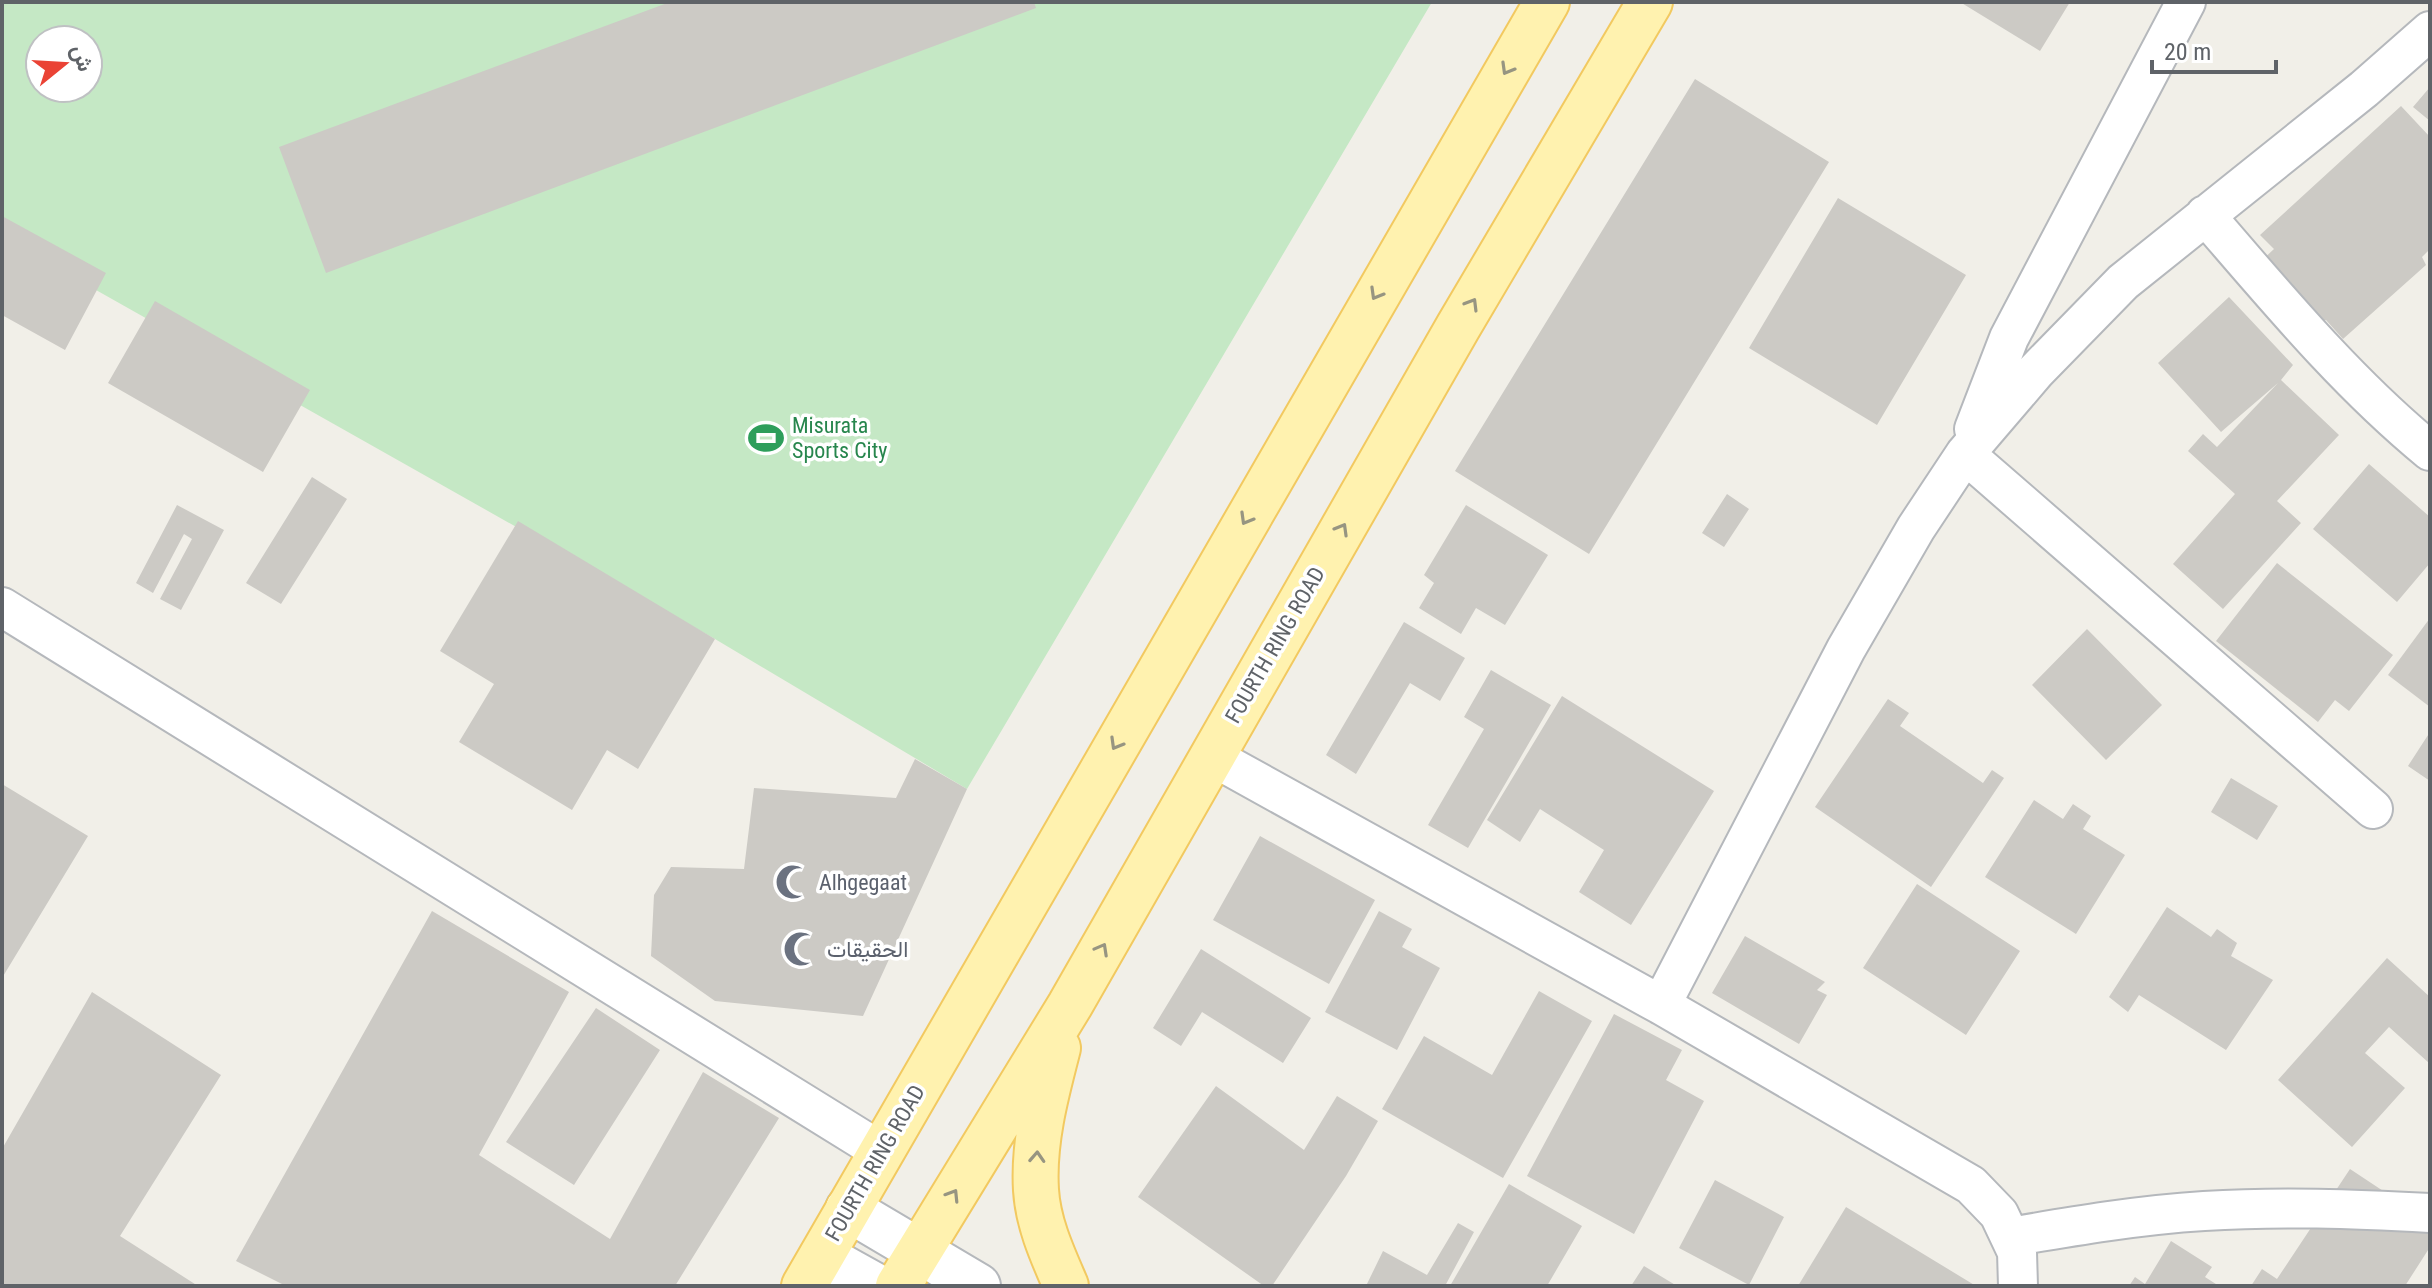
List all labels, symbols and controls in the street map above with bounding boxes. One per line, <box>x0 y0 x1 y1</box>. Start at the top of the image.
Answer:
north arrow <box>24 24 104 104</box>
scale bar <box>2152 24 2276 74</box>
text: 20 m <box>2164 38 2211 66</box>
text: ش <box>66 42 99 75</box>
one-way arrow <box>1501 60 1517 75</box>
one-way arrow <box>1370 285 1386 300</box>
one-way arrow <box>1462 298 1478 313</box>
place label: Misurata Sports City <box>792 413 887 463</box>
sports icon: Misurata Sports City <box>747 419 785 457</box>
one-way arrow <box>1240 510 1256 525</box>
one-way arrow <box>1332 523 1348 538</box>
street label: FOURTH RING ROAD <box>1220 563 1330 727</box>
one-way arrow <box>1110 735 1126 750</box>
mosque icon: Alhgegaat <box>774 863 812 901</box>
place label: Alhgegaat <box>819 870 907 895</box>
mosque icon: الحقيقات <box>782 930 820 968</box>
place label: الحقيقات <box>827 937 908 962</box>
one-way arrow <box>1092 943 1108 958</box>
street label: FOURTH RING ROAD <box>820 1081 930 1245</box>
one-way arrow <box>1029 1150 1046 1163</box>
one-way arrow <box>943 1189 958 1204</box>

